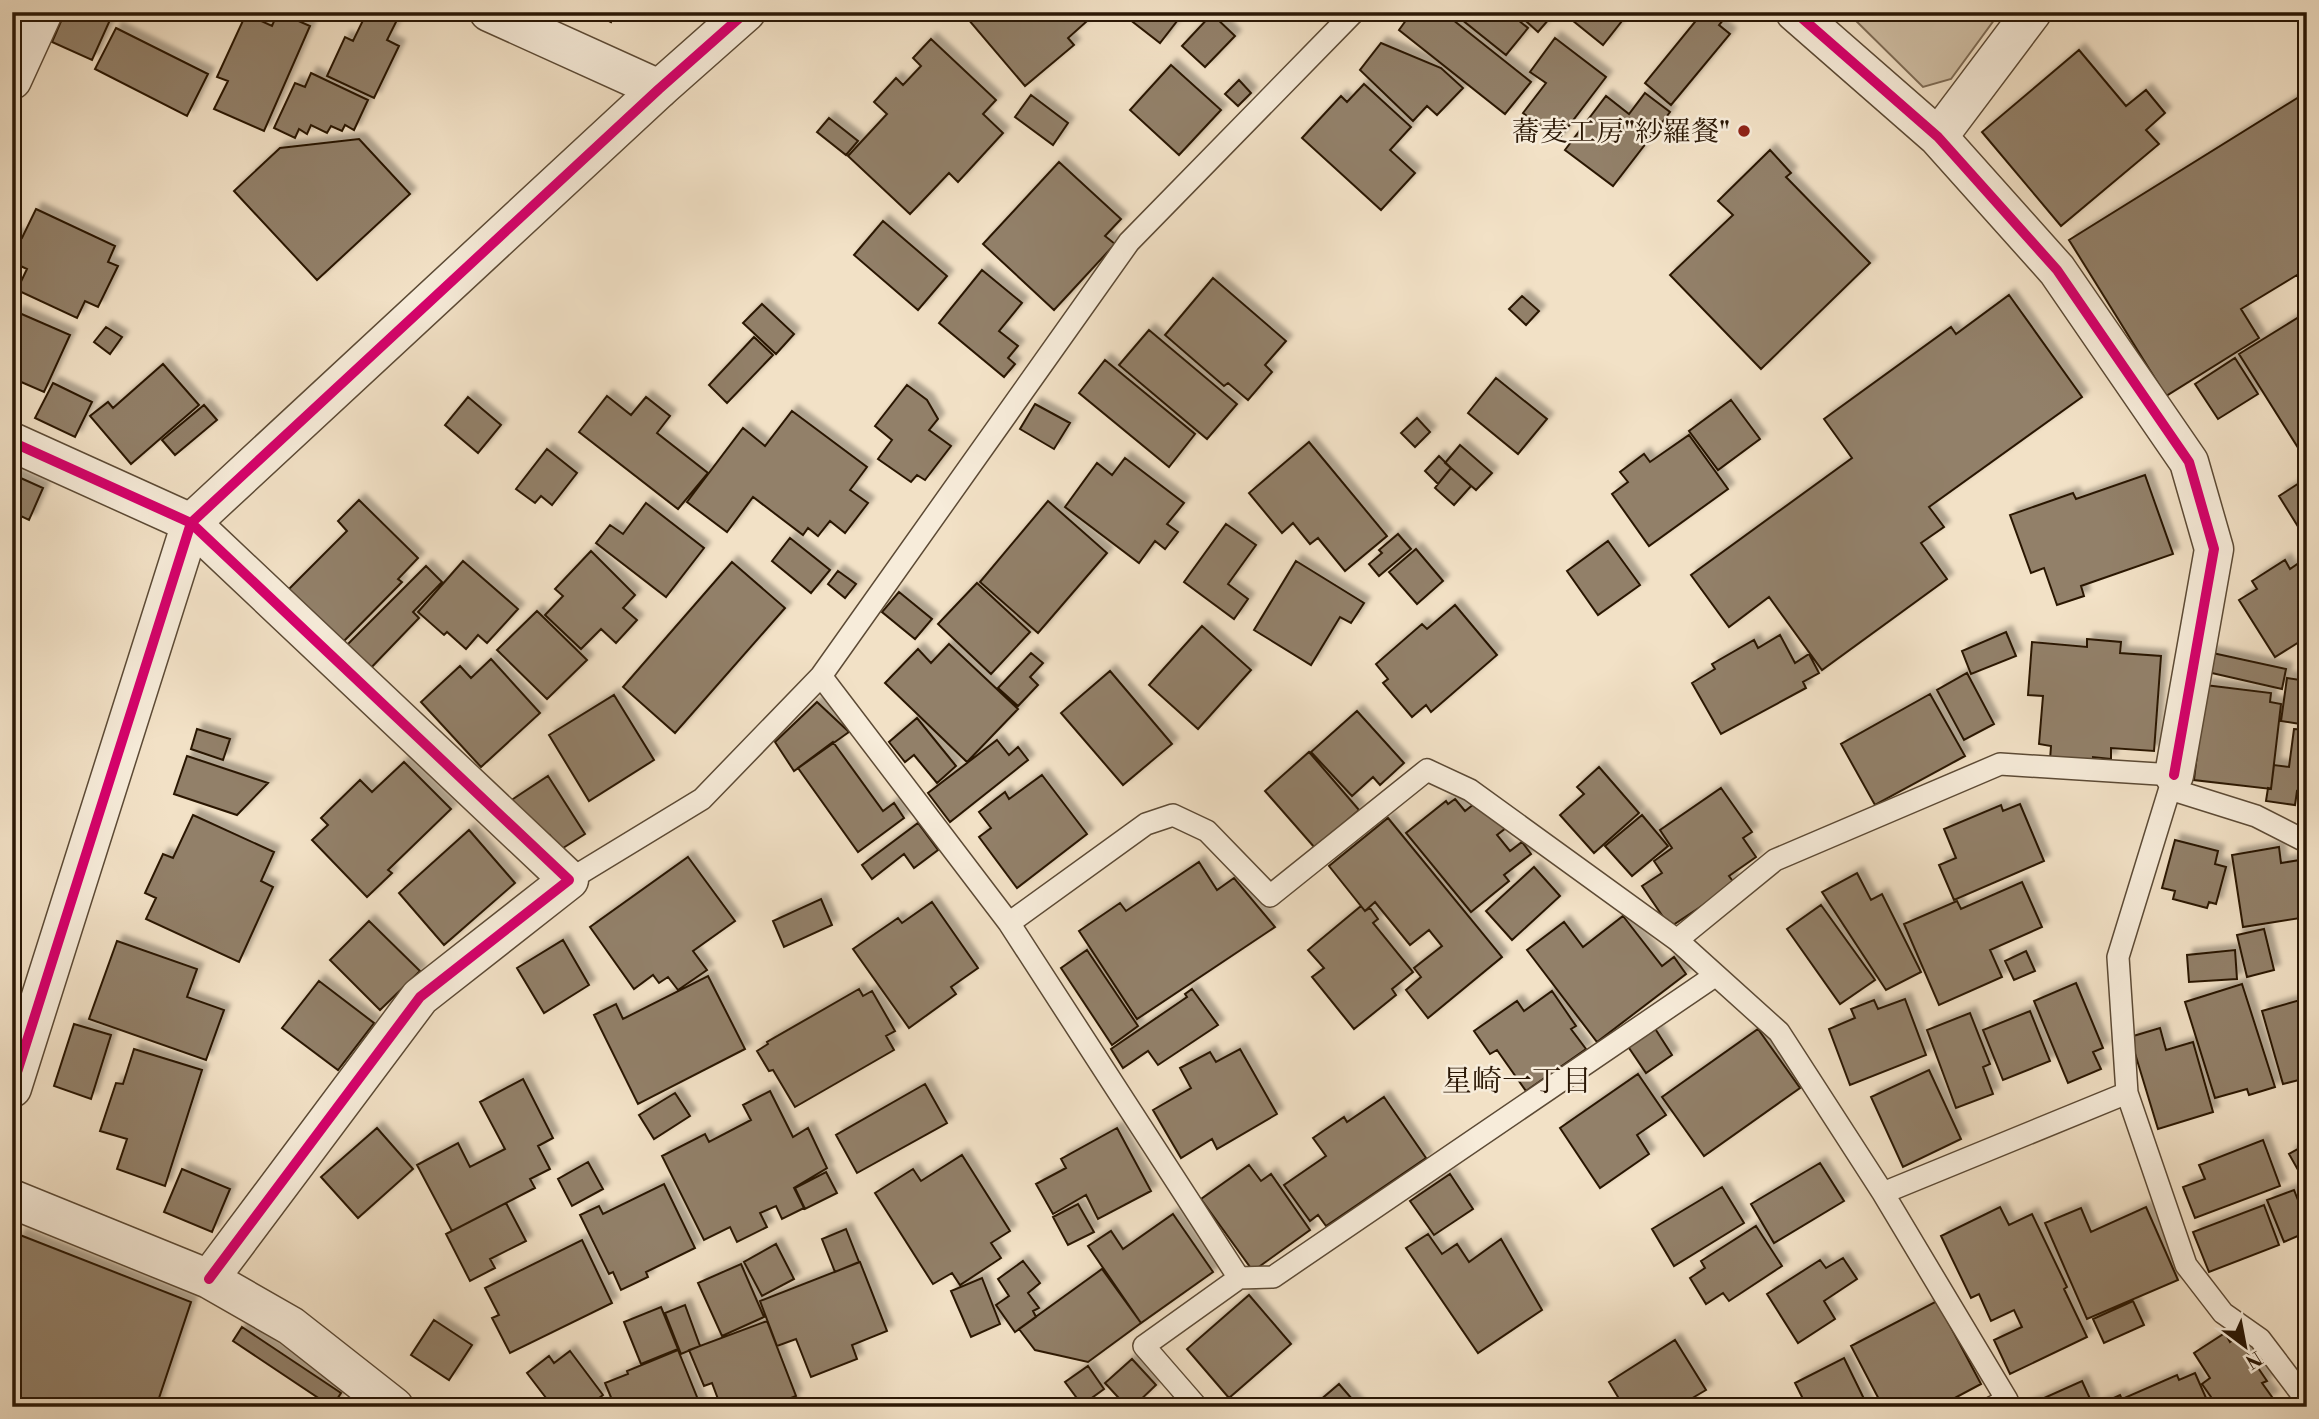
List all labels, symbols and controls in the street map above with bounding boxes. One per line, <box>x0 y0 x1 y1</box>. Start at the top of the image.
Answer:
place label: 蕎麦工房"紗羅餐" <box>1512 115 1730 150</box>
marker: 蕎麦工房"紗羅餐" <box>1736 123 1752 139</box>
district label: 星崎一丁目 <box>1442 1063 1592 1101</box>
north arrow <box>2210 1310 2280 1380</box>
text: N <box>2241 1345 2266 1374</box>

